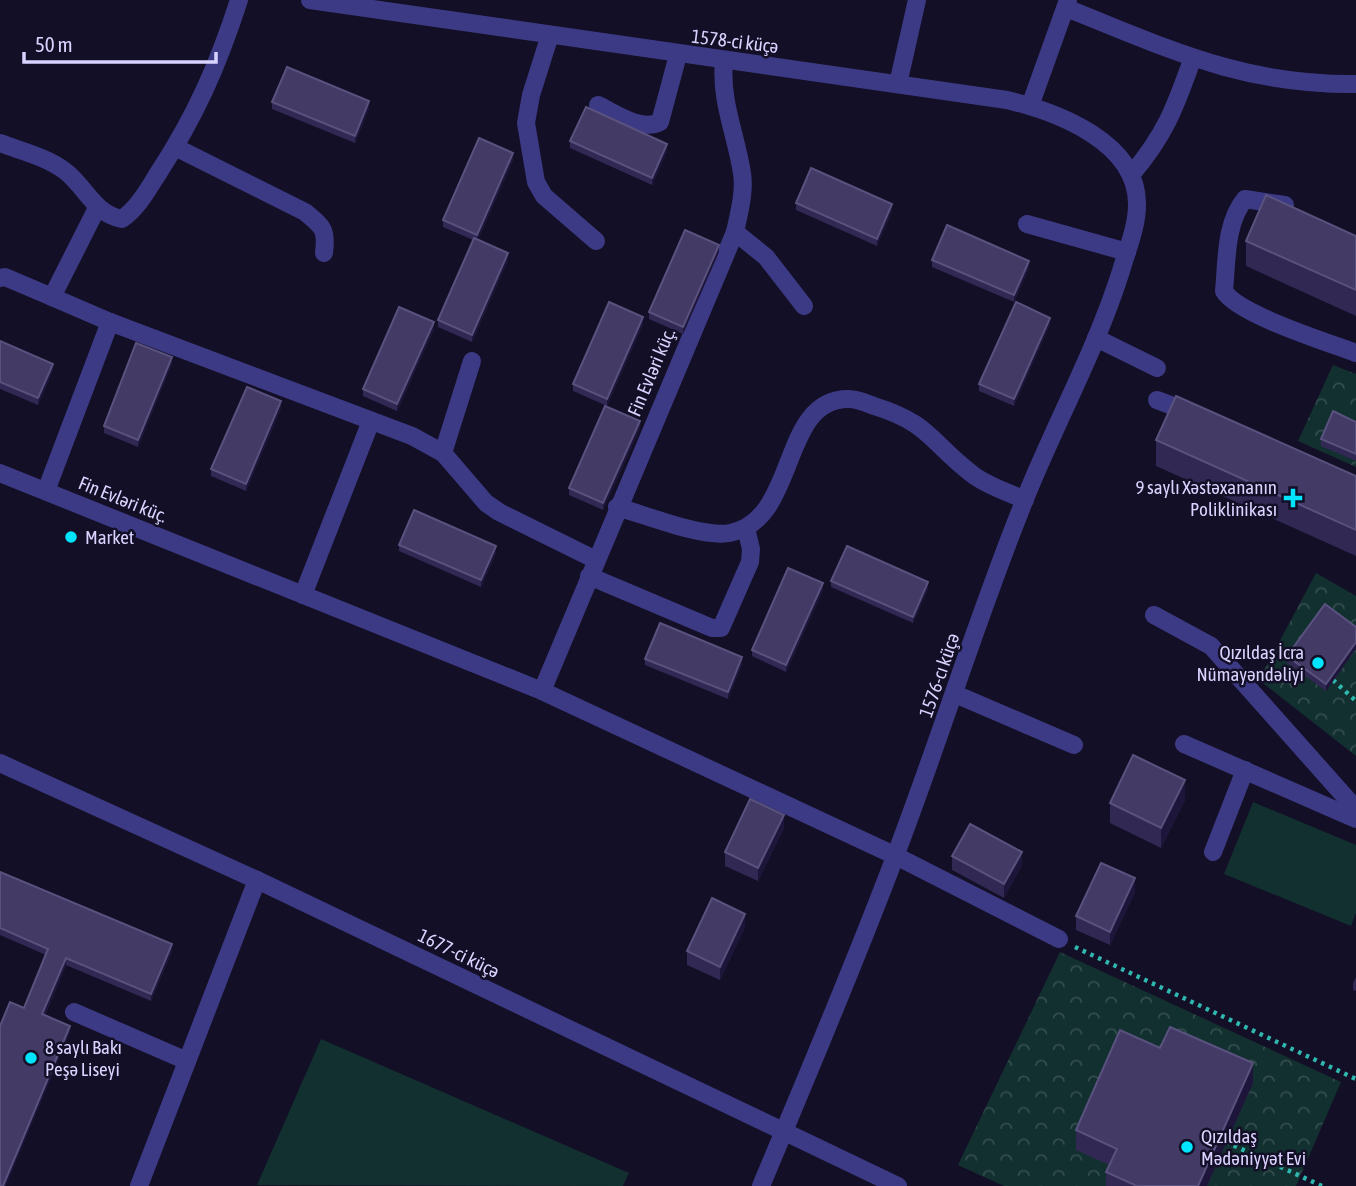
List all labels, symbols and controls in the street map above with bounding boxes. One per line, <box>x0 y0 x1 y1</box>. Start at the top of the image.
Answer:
scale bar <box>24 21 217 65</box>
street label: 1578-ci küçə <box>690 25 780 57</box>
text: 50 m <box>35 32 73 56</box>
street label: Fin Evləri küç. <box>623 325 679 419</box>
street label: Fin Evləri küç. <box>75 471 171 527</box>
place label: 9 saylı Xəstəxananın Poliklinikası <box>1135 476 1277 520</box>
marker: 9 saylı Xəstəxananın Poliklinikası <box>1283 488 1303 508</box>
place label: Market <box>85 526 134 548</box>
marker: Market <box>63 529 79 545</box>
street label: 1576-cı küçə <box>914 630 964 720</box>
place label: Qızıldaş İcra Nümayəndəliyi <box>1196 641 1304 685</box>
marker: Qızıldaş İcra Nümayəndəliyi <box>1310 655 1326 671</box>
street label: 1677-ci küçə <box>415 924 503 982</box>
place label: 8 saylı Bakı Peşə Liseyi <box>45 1036 122 1080</box>
marker: 8 saylı Bakı Peşə Liseyi <box>23 1050 39 1066</box>
place label: Qızıldaş Mədəniyyət Evi <box>1201 1125 1306 1169</box>
marker: Qızıldaş Mədəniyyət Evi <box>1179 1139 1195 1155</box>

